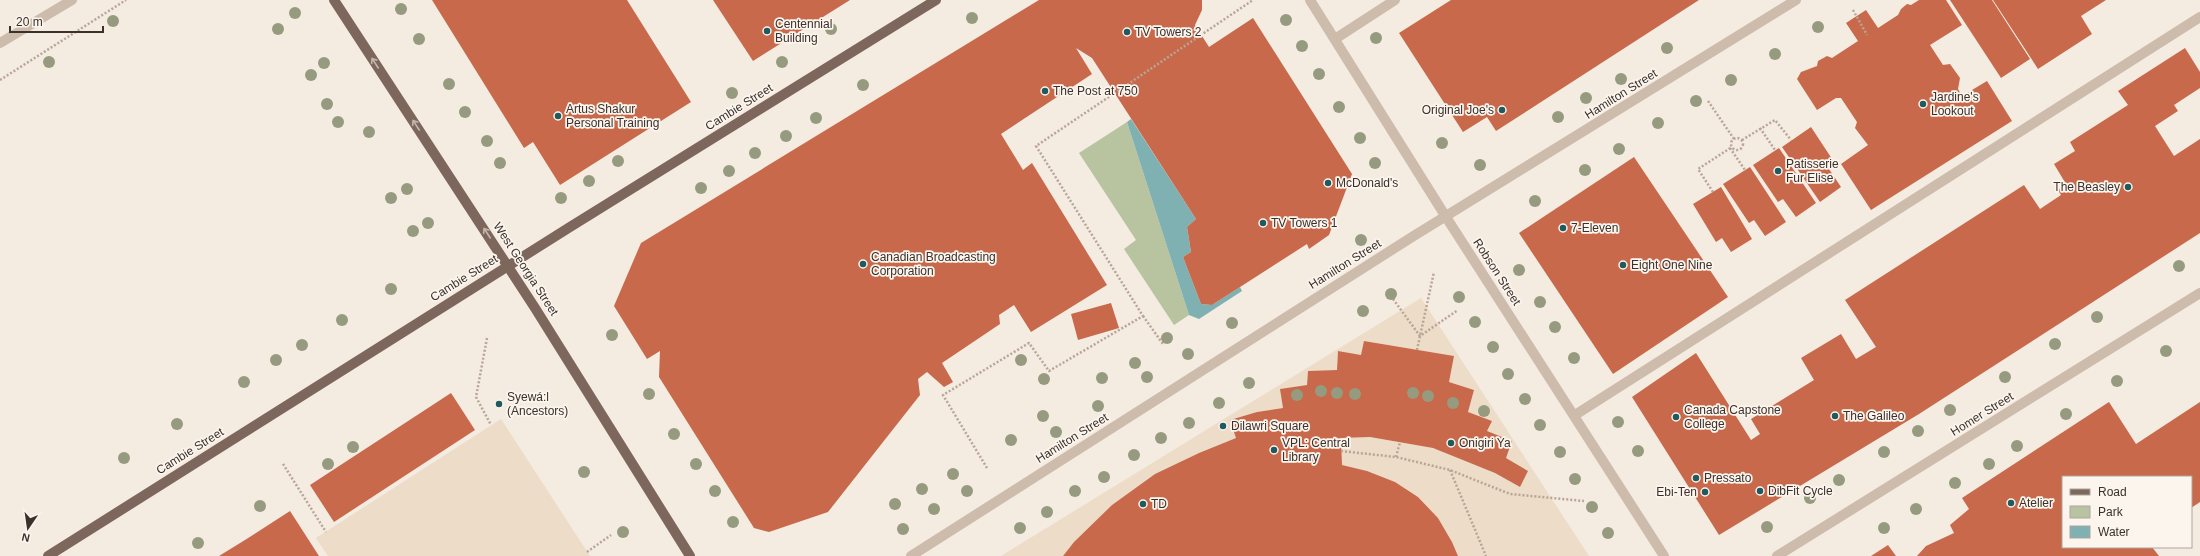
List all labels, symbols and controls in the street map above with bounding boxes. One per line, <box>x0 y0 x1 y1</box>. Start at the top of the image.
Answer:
scale bar <box>10 8 103 34</box>
text: 20 m <box>16 15 43 29</box>
place label: Centennial Building <box>775 17 832 45</box>
place label: TV Towers 2 <box>1135 25 1202 39</box>
marker: Centennial Building <box>762 26 772 36</box>
marker: TV Towers 2 <box>1122 27 1132 37</box>
one-way arrow <box>371 57 379 69</box>
street label: Hamilton Street <box>1582 66 1660 122</box>
street label: Cambie Street <box>703 80 776 133</box>
place label: The Post at 750 <box>1053 84 1138 98</box>
marker: The Post at 750 <box>1040 86 1050 96</box>
place label: Jardine's Lookout <box>1931 90 1979 118</box>
marker: Jardine's Lookout <box>1918 99 1928 109</box>
place label: Artus Shakur Personal Training <box>566 102 659 130</box>
place label: Original Joe's <box>1422 103 1494 117</box>
marker: Original Joe's <box>1497 105 1507 115</box>
marker: Artus Shakur Personal Training <box>553 111 563 121</box>
one-way arrow <box>412 119 420 130</box>
place label: Patisserie Fur Elise <box>1786 157 1839 185</box>
marker: Patisserie Fur Elise <box>1773 166 1783 176</box>
place label: McDonald's <box>1336 176 1398 190</box>
marker: McDonald's <box>1323 178 1333 188</box>
place label: The Beasley <box>2053 180 2120 194</box>
marker: The Beasley <box>2123 182 2133 192</box>
place label: TV Towers 1 <box>1271 216 1338 230</box>
marker: TV Towers 1 <box>1258 218 1268 228</box>
street label: West Georgia Street <box>491 220 562 319</box>
place label: 7-Eleven <box>1571 221 1618 235</box>
marker: 7-Eleven <box>1558 223 1568 233</box>
one-way arrow <box>483 228 491 239</box>
street label: Hamilton Street <box>1306 236 1384 292</box>
street label: Robson Street <box>1470 236 1524 309</box>
place label: Canadian Broadcasting Corporation <box>871 250 996 278</box>
street label: Cambie Street <box>428 251 501 304</box>
place label: Eight One Nine <box>1631 258 1713 272</box>
marker: Canadian Broadcasting Corporation <box>858 259 868 269</box>
marker: Eight One Nine <box>1618 260 1628 270</box>
street label: Homer Street <box>1948 389 2017 439</box>
place label: Syewá:l (Ancestors) <box>507 390 568 418</box>
marker: Syewá:l (Ancestors) <box>494 399 504 409</box>
place label: Canada Capstone College <box>1684 403 1781 431</box>
place label: The Galileo <box>1843 409 1905 423</box>
street label: Hamilton Street <box>1033 410 1111 466</box>
marker: The Galileo <box>1830 411 1840 421</box>
marker: Canada Capstone College <box>1671 412 1681 422</box>
place label: Dilawri Square <box>1231 419 1309 433</box>
marker: Dilawri Square <box>1218 421 1228 431</box>
street label: Cambie Street <box>154 424 227 477</box>
place label: VPL: Central Library <box>1282 436 1350 464</box>
place label: Onigiri Ya <box>1459 436 1511 450</box>
marker: Onigiri Ya <box>1446 438 1456 448</box>
marker: VPL: Central Library <box>1269 445 1279 455</box>
place label: Pressato <box>1704 471 1752 485</box>
marker: Pressato <box>1691 473 1701 483</box>
legend <box>2062 476 2192 548</box>
place label: DibFit Cycle <box>1768 484 1833 498</box>
place label: Ebi-Ten <box>1656 485 1697 499</box>
text: Road <box>2098 485 2127 499</box>
marker: DibFit Cycle <box>1755 486 1765 496</box>
marker: Ebi-Ten <box>1700 487 1710 497</box>
place label: Atelier <box>2019 496 2053 510</box>
place label: TD <box>1151 497 1167 511</box>
marker: Atelier <box>2006 498 2016 508</box>
marker: TD <box>1138 499 1148 509</box>
text: Park <box>2098 505 2124 519</box>
north arrow <box>8 508 48 548</box>
text: Water <box>2098 525 2130 539</box>
text: N <box>20 531 31 544</box>

